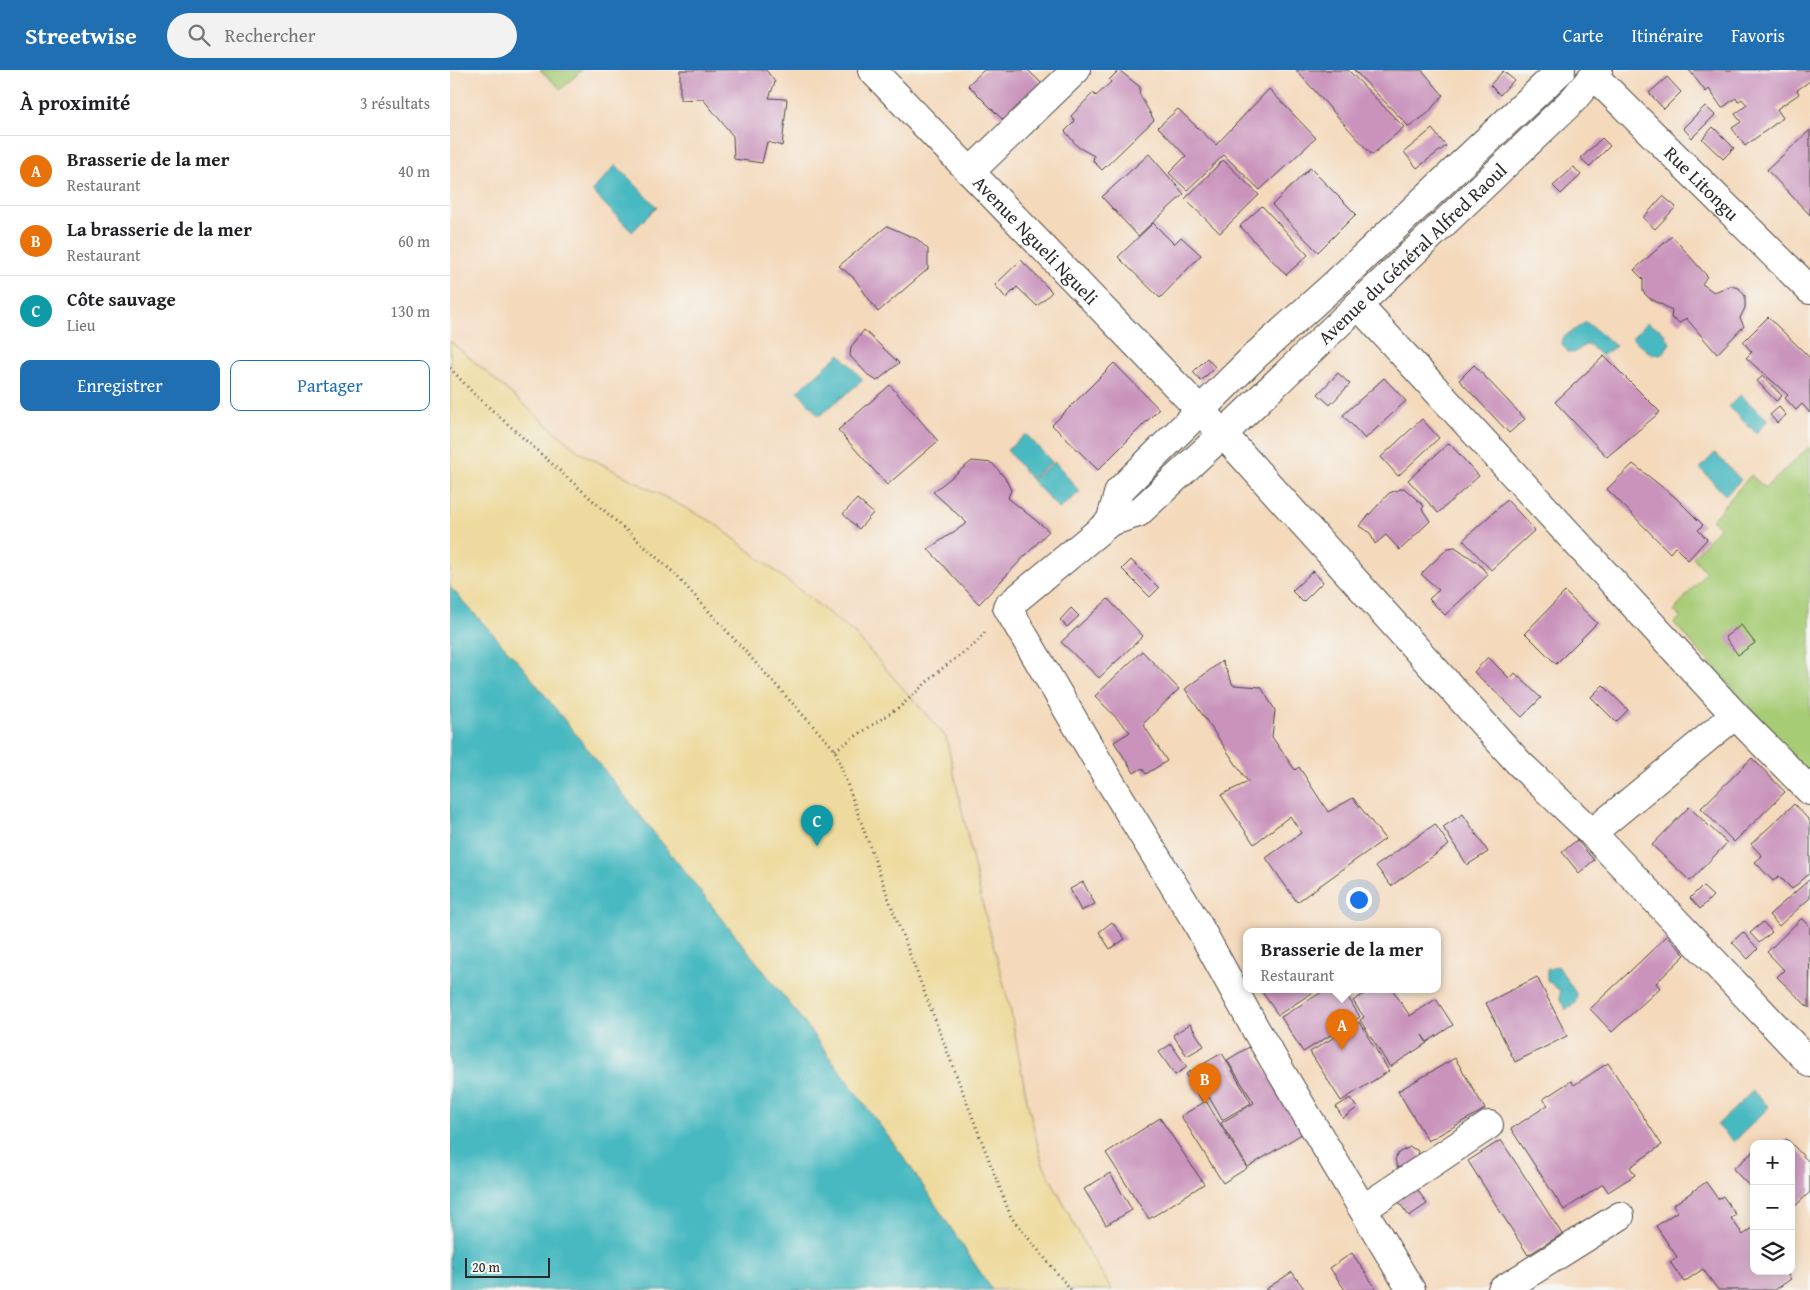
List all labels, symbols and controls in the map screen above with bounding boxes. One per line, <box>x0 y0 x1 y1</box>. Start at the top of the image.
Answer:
search box <box>167 13 517 58</box>
text: Streetwise <box>25 18 137 53</box>
icon: search <box>185 21 213 49</box>
text: Rechercher <box>225 21 316 49</box>
text: Carte <box>1563 22 1603 49</box>
text: Itinéraire <box>1631 22 1703 49</box>
text: Favoris <box>1731 22 1785 49</box>
text: À proximité <box>20 87 130 118</box>
text: 3 résultats <box>360 91 430 115</box>
street label: Rue Litongu <box>1658 139 1746 227</box>
text: Brasserie de la mer <box>67 145 229 173</box>
street label: Avenue du Général Alfred Raoul <box>1311 156 1513 351</box>
text: A <box>31 159 41 183</box>
text: 40 m <box>398 159 430 183</box>
street label: Avenue Ngueli Ngueli <box>967 169 1105 311</box>
text: Restaurant <box>67 173 141 197</box>
text: La brasserie de la mer <box>67 215 252 243</box>
text: B <box>31 229 41 253</box>
text: 60 m <box>398 229 430 253</box>
text: Restaurant <box>67 243 141 267</box>
text: Côte sauvage <box>67 285 176 313</box>
text: C <box>31 299 41 323</box>
text: 130 m <box>390 299 430 323</box>
text: Lieu <box>67 313 95 337</box>
button: Enregistrer <box>20 360 220 411</box>
button: Partager <box>230 360 430 411</box>
pin: C <box>801 805 833 846</box>
your location <box>1346 887 1372 913</box>
popup <box>1243 928 1441 993</box>
text: Brasserie de la mer <box>1261 935 1423 963</box>
text: Restaurant <box>1261 963 1334 987</box>
pin: A <box>1326 1009 1358 1050</box>
pin: B <box>1189 1063 1221 1104</box>
map controls <box>1750 1140 1795 1275</box>
button: + <box>1750 1140 1795 1185</box>
button: − <box>1750 1185 1795 1230</box>
button: layers <box>1750 1230 1795 1275</box>
scale bar <box>465 1255 550 1278</box>
text: 20 m <box>472 1257 500 1277</box>

